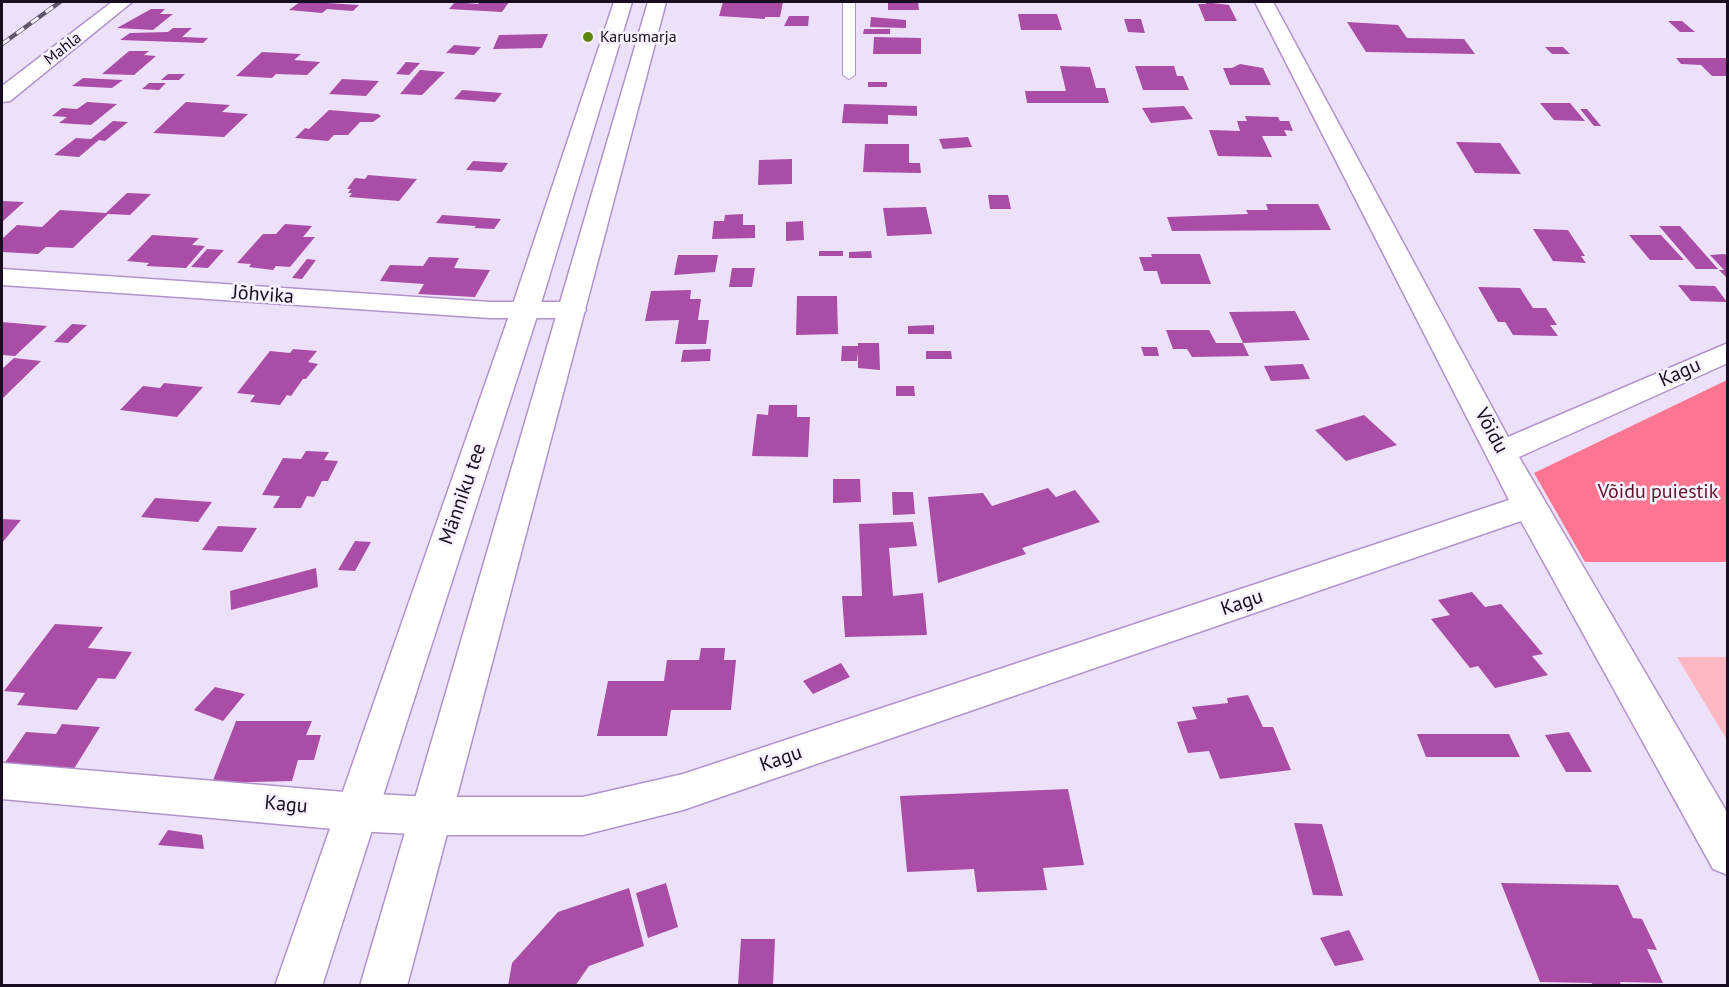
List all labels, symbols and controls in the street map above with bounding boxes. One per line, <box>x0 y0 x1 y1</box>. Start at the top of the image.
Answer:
place label: Karusmarja <box>600 27 677 47</box>
street label: Mahla <box>41 29 85 69</box>
marker: Karusmarja <box>581 30 595 44</box>
street label: Jõhvika <box>231 281 295 309</box>
street label: Kagu <box>1655 353 1705 393</box>
street label: Võidu <box>1469 404 1513 458</box>
street label: Männiku tee <box>435 440 491 548</box>
park label: Võidu puiestik <box>1598 480 1718 504</box>
street label: Kagu <box>1218 585 1266 621</box>
street label: Kagu <box>757 741 805 777</box>
street label: Kagu <box>263 791 309 819</box>

